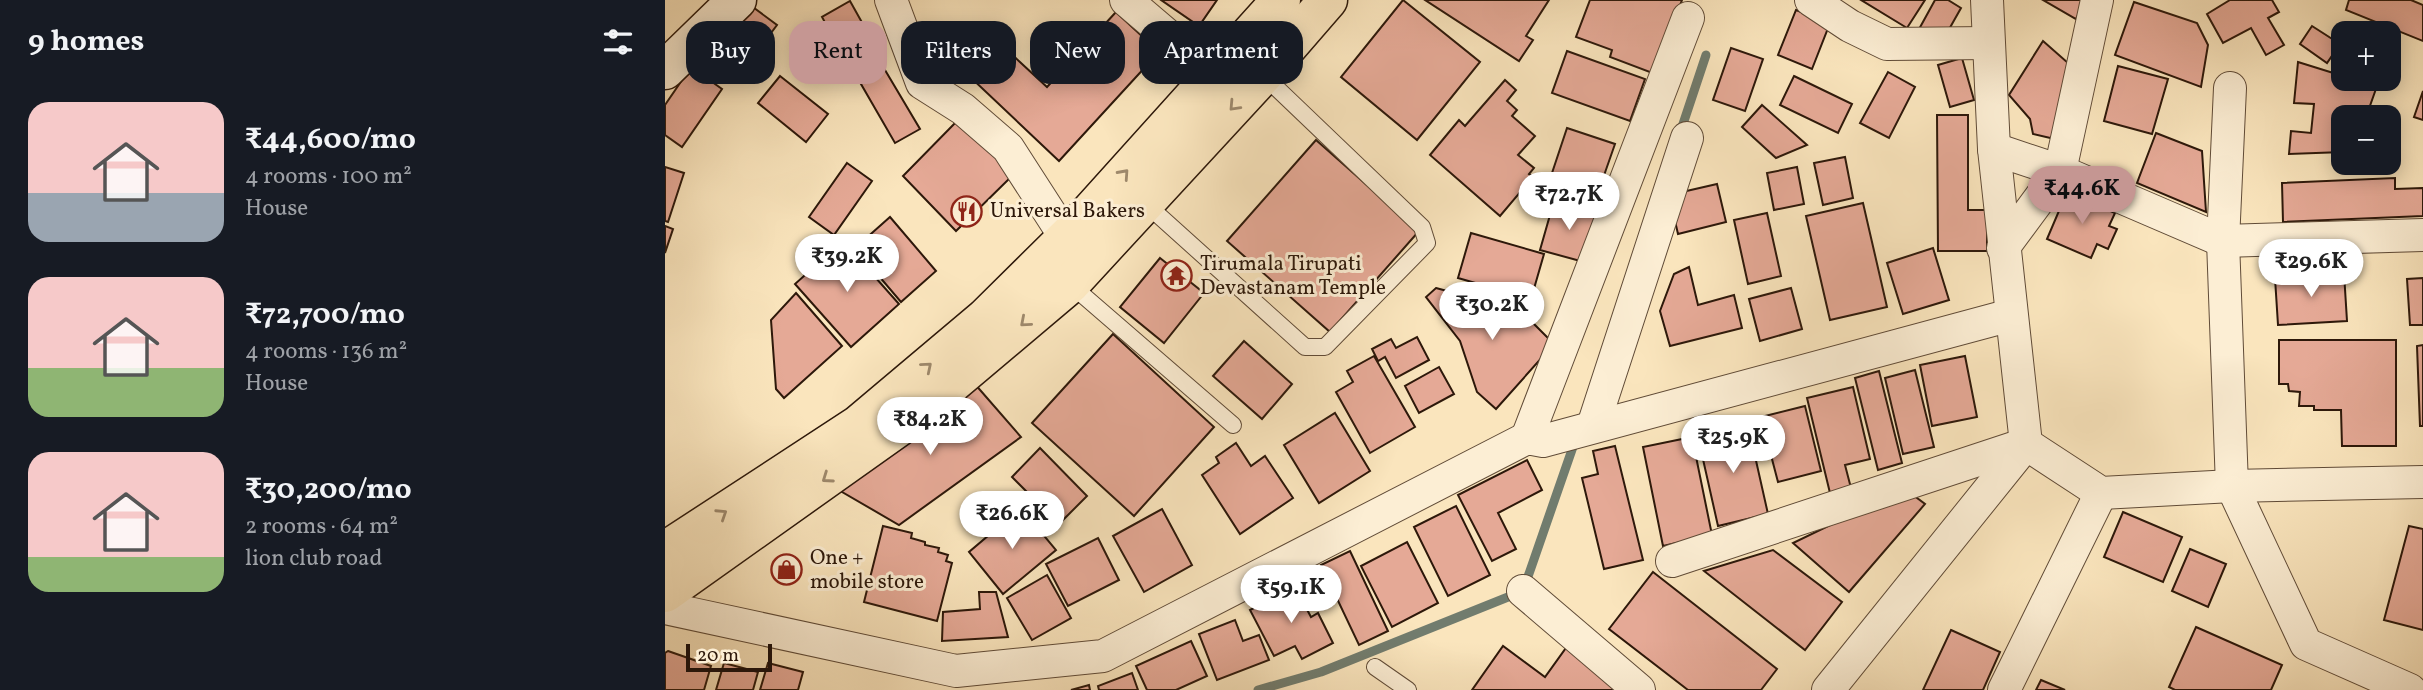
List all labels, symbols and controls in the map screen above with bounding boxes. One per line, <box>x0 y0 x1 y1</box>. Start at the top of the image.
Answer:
text: 9 homes <box>28 21 144 63</box>
chip: Buy <box>686 21 775 84</box>
chip: Rent <box>789 21 887 84</box>
chip: Filters <box>901 21 1016 84</box>
chip: New <box>1030 21 1125 84</box>
chip: Apartment <box>1139 21 1303 84</box>
map controls <box>2331 21 2401 175</box>
button: + <box>2331 21 2401 91</box>
icon: filters <box>599 23 637 61</box>
one-way arrow <box>1230 98 1242 111</box>
button: − <box>2331 105 2401 175</box>
text: ₹44,600/mo <box>245 119 416 161</box>
icon: home <box>84 130 168 214</box>
text: 4 rooms · 100 m² <box>245 161 412 193</box>
pin: ₹44.6K <box>2025 166 2139 226</box>
one-way arrow <box>1116 169 1128 182</box>
pin: ₹72.7K <box>1512 173 1626 232</box>
text: ₹44.6K <box>2044 173 2120 205</box>
text: ₹72.7K <box>1535 179 1603 211</box>
text: House <box>245 193 308 225</box>
restaurant icon: Universal Bakers <box>950 194 984 228</box>
place label: Universal Bakers <box>990 197 1145 226</box>
pin: ₹39.2K <box>790 234 904 294</box>
pin: ₹29.6K <box>2254 240 2368 299</box>
text: ₹39.2K <box>811 241 883 273</box>
text: ₹29.6K <box>2274 246 2348 278</box>
place label: Tirumala Tirupati Devastanam Temple <box>1200 250 1386 303</box>
temple icon: Tirumala Tirupati Devastanam Temple <box>1160 259 1194 293</box>
pin: ₹30.2K <box>1435 282 1549 342</box>
text: ₹30.2K <box>1455 289 1529 321</box>
text: ₹72,700/mo <box>245 294 405 336</box>
icon: home <box>84 305 168 389</box>
one-way arrow <box>1020 314 1033 327</box>
text: 4 rooms · 136 m² <box>245 336 407 368</box>
one-way arrow <box>919 363 931 376</box>
text: House <box>245 368 308 400</box>
pin: ₹84.2K <box>873 398 987 457</box>
text: ₹84.2K <box>893 404 967 436</box>
pin: ₹25.9K <box>1676 416 1790 475</box>
text: ₹25.9K <box>1697 422 1769 454</box>
text: ₹30,200/mo <box>245 469 412 511</box>
one-way arrow <box>822 470 835 482</box>
icon: home <box>84 480 168 564</box>
pin: ₹26.6K <box>955 491 1069 551</box>
text: ₹26.6K <box>975 498 1049 530</box>
one-way arrow <box>714 509 727 522</box>
text: 2 rooms · 64 m² <box>245 511 398 543</box>
text: lion club road <box>245 543 382 575</box>
place label: One + mobile store <box>810 544 924 597</box>
shop icon: One + mobile store <box>770 553 804 587</box>
pin: ₹59.1K <box>1234 566 1348 625</box>
text: ₹59.1K <box>1257 572 1325 604</box>
scale bar <box>686 641 772 673</box>
text: 20 m <box>697 643 739 669</box>

